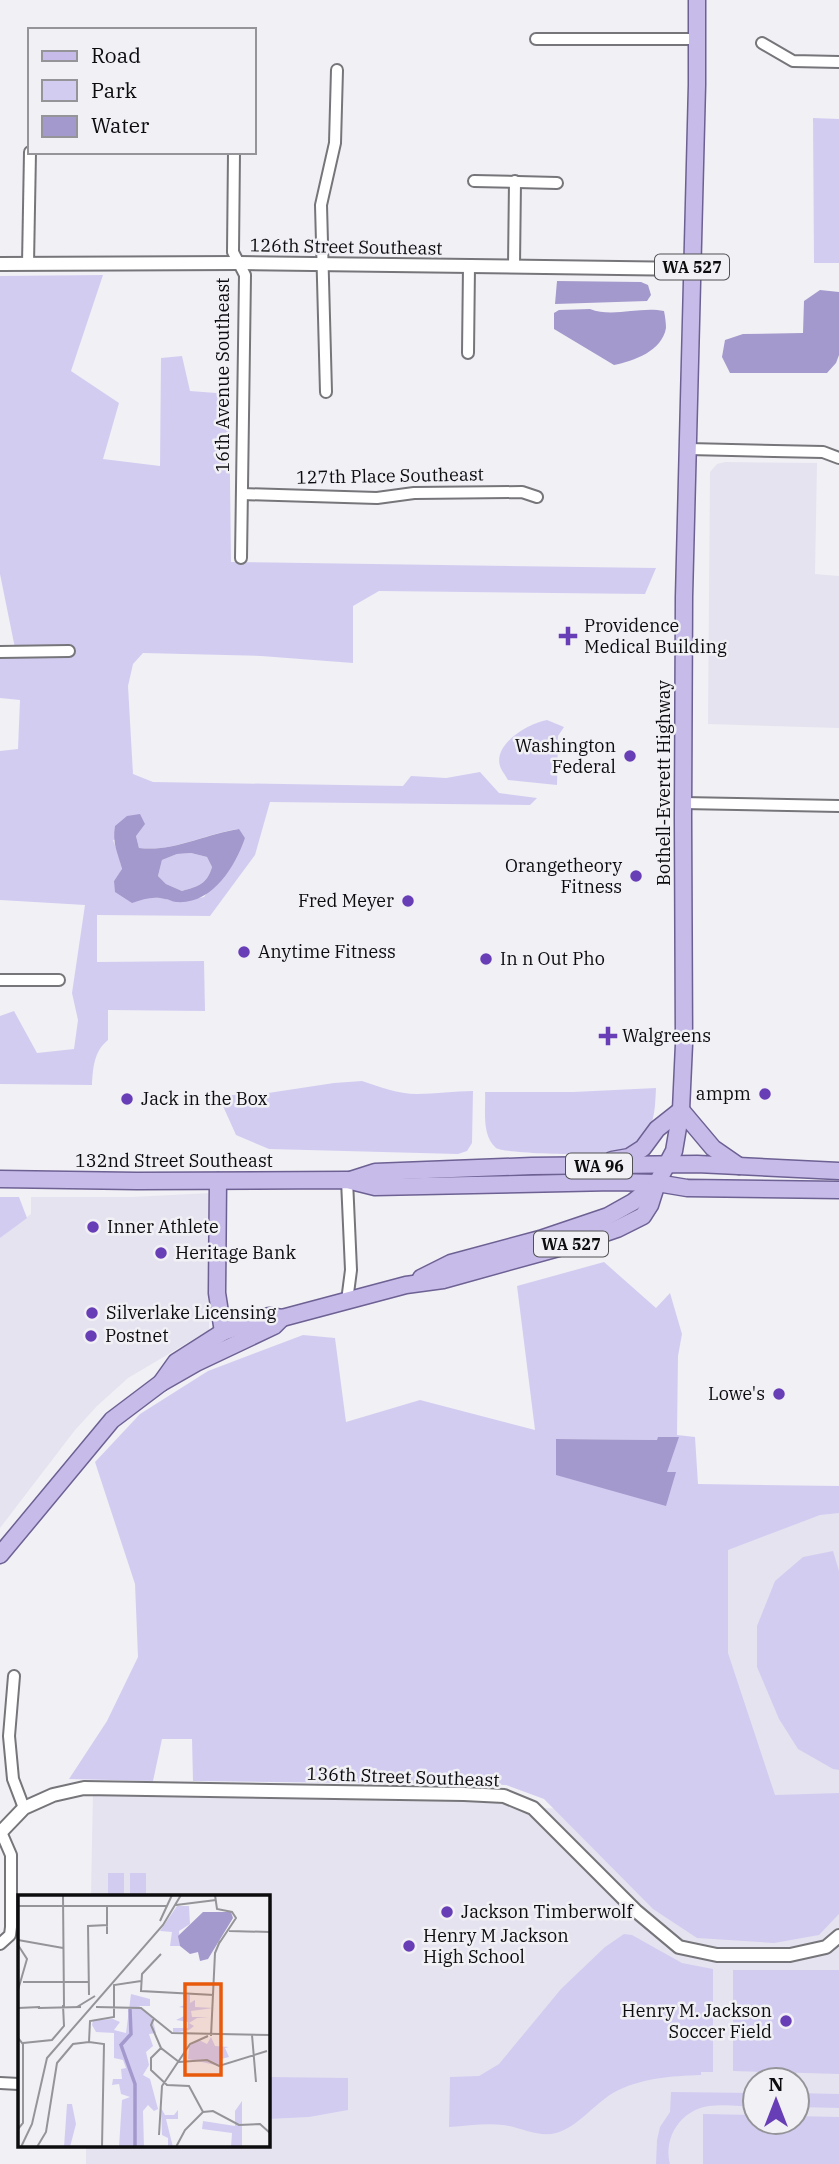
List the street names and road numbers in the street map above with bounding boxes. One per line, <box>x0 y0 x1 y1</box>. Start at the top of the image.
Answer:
street label: 126th Street Southeast <box>249 233 443 260</box>
road number: WA 527 <box>655 255 729 280</box>
street label: 16th Avenue Southeast <box>211 278 234 472</box>
street label: 127th Place Southeast <box>296 462 484 489</box>
street label: Bothell-Everett Highway <box>652 680 675 886</box>
street label: 132nd Street Southeast <box>75 1149 273 1172</box>
road number: WA 96 <box>566 1154 632 1178</box>
road number: WA 527 <box>534 1232 608 1256</box>
street label: 136th Street Southeast <box>306 1762 500 1791</box>

